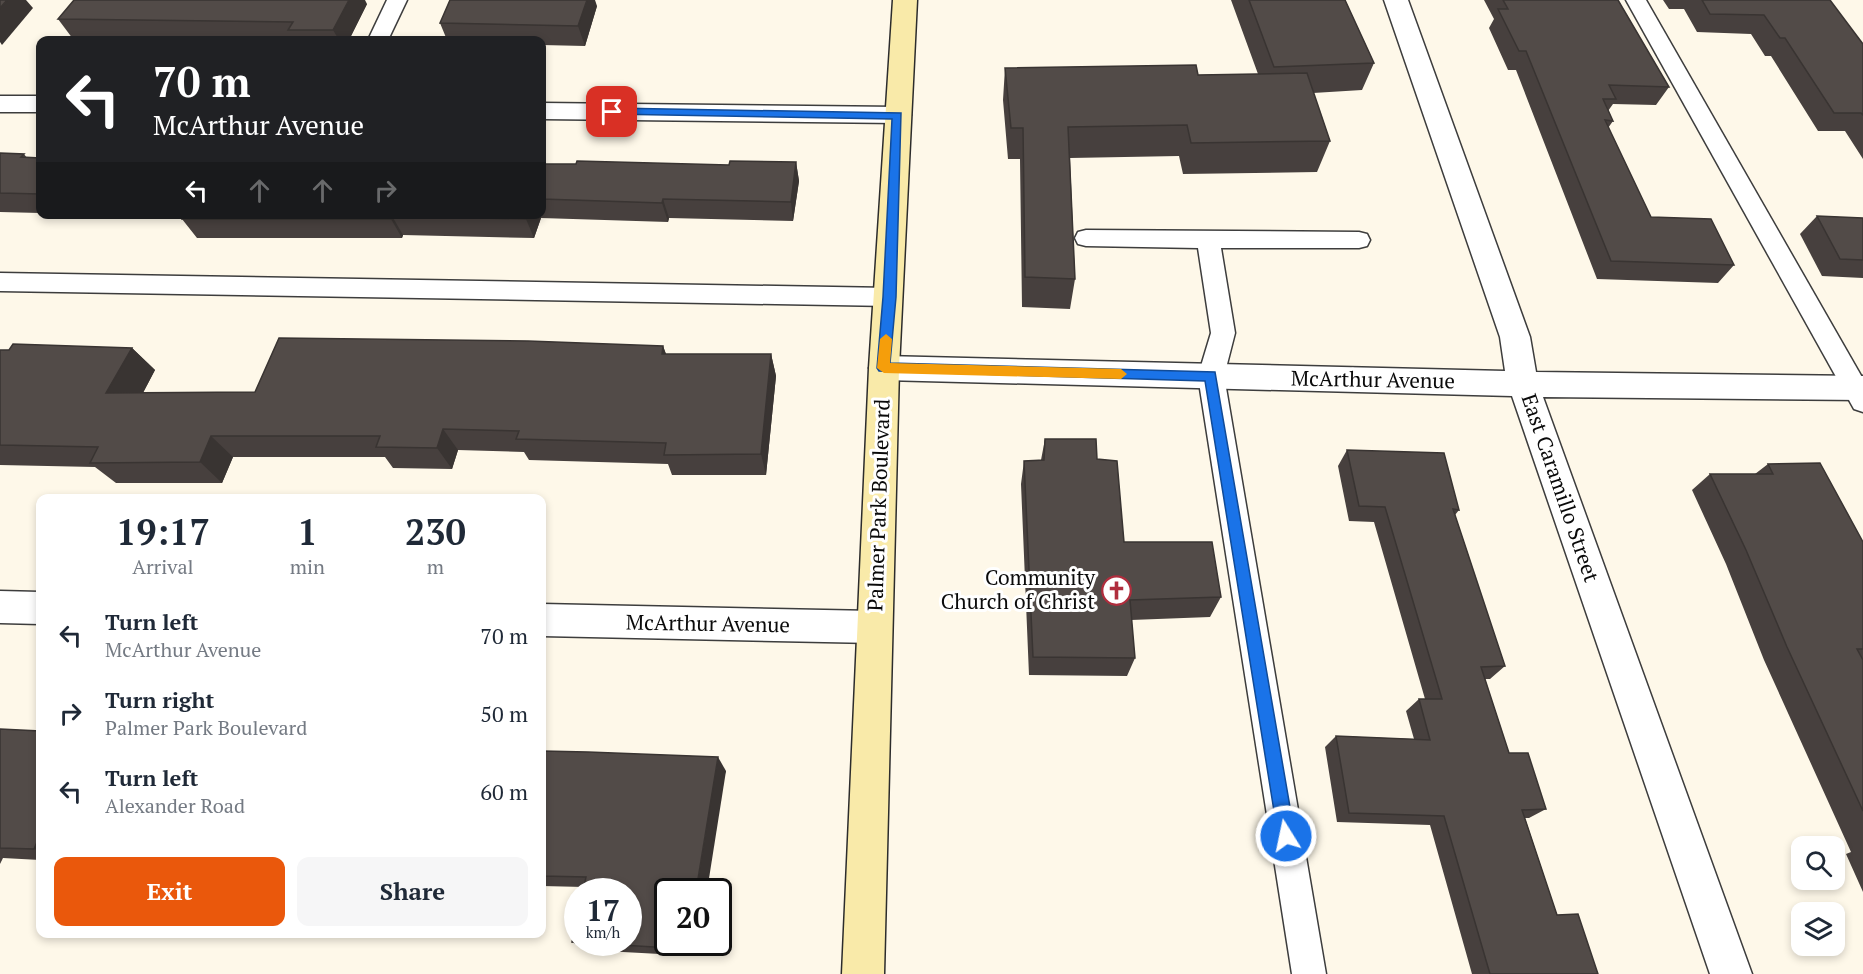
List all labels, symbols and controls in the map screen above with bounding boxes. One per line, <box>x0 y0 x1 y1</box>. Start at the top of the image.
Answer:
text: 70 m <box>153 53 251 109</box>
icon: left <box>54 60 132 138</box>
pin <box>586 86 637 137</box>
icon: arrive <box>595 95 628 128</box>
text: McArthur Avenue <box>153 107 364 143</box>
icon: left <box>180 174 213 207</box>
icon: ahead <box>243 174 276 207</box>
icon: ahead <box>306 174 339 207</box>
icon: right <box>369 174 402 207</box>
street label: McArthur Avenue <box>1291 364 1455 394</box>
street label: East Caramillo Street <box>1516 390 1606 586</box>
street label: Palmer Park Boulevard <box>860 398 896 612</box>
text: 19:17 <box>116 508 210 555</box>
text: 1 <box>297 508 318 555</box>
text: 230 <box>405 508 466 555</box>
text: Arrival <box>132 553 194 580</box>
text: min <box>290 553 325 580</box>
text: m <box>427 553 444 580</box>
place label: Community Church of Christ <box>941 563 1095 615</box>
church icon: Community Church of Christ <box>1100 574 1132 606</box>
text: Turn left <box>105 607 198 636</box>
street label: McArthur Avenue <box>626 608 790 638</box>
icon: left <box>54 619 87 652</box>
text: 70 m <box>480 621 528 650</box>
text: McArthur Avenue <box>105 636 261 663</box>
text: Turn right <box>105 685 214 714</box>
icon: right <box>54 697 87 730</box>
text: 50 m <box>480 699 528 728</box>
text: Palmer Park Boulevard <box>105 714 307 741</box>
text: Turn left <box>105 763 198 792</box>
icon: left <box>54 775 87 808</box>
text: 60 m <box>480 777 528 806</box>
text: Alexander Road <box>105 792 245 819</box>
position arrow <box>1254 804 1318 868</box>
map controls <box>1791 836 1845 956</box>
button: search <box>1791 836 1845 890</box>
button: Exit <box>54 857 285 926</box>
button: Share <box>297 857 528 926</box>
speed limit sign: 20 <box>654 878 732 956</box>
text: 17 <box>586 890 620 930</box>
button: layers <box>1791 902 1845 956</box>
text: km/h <box>586 922 620 942</box>

